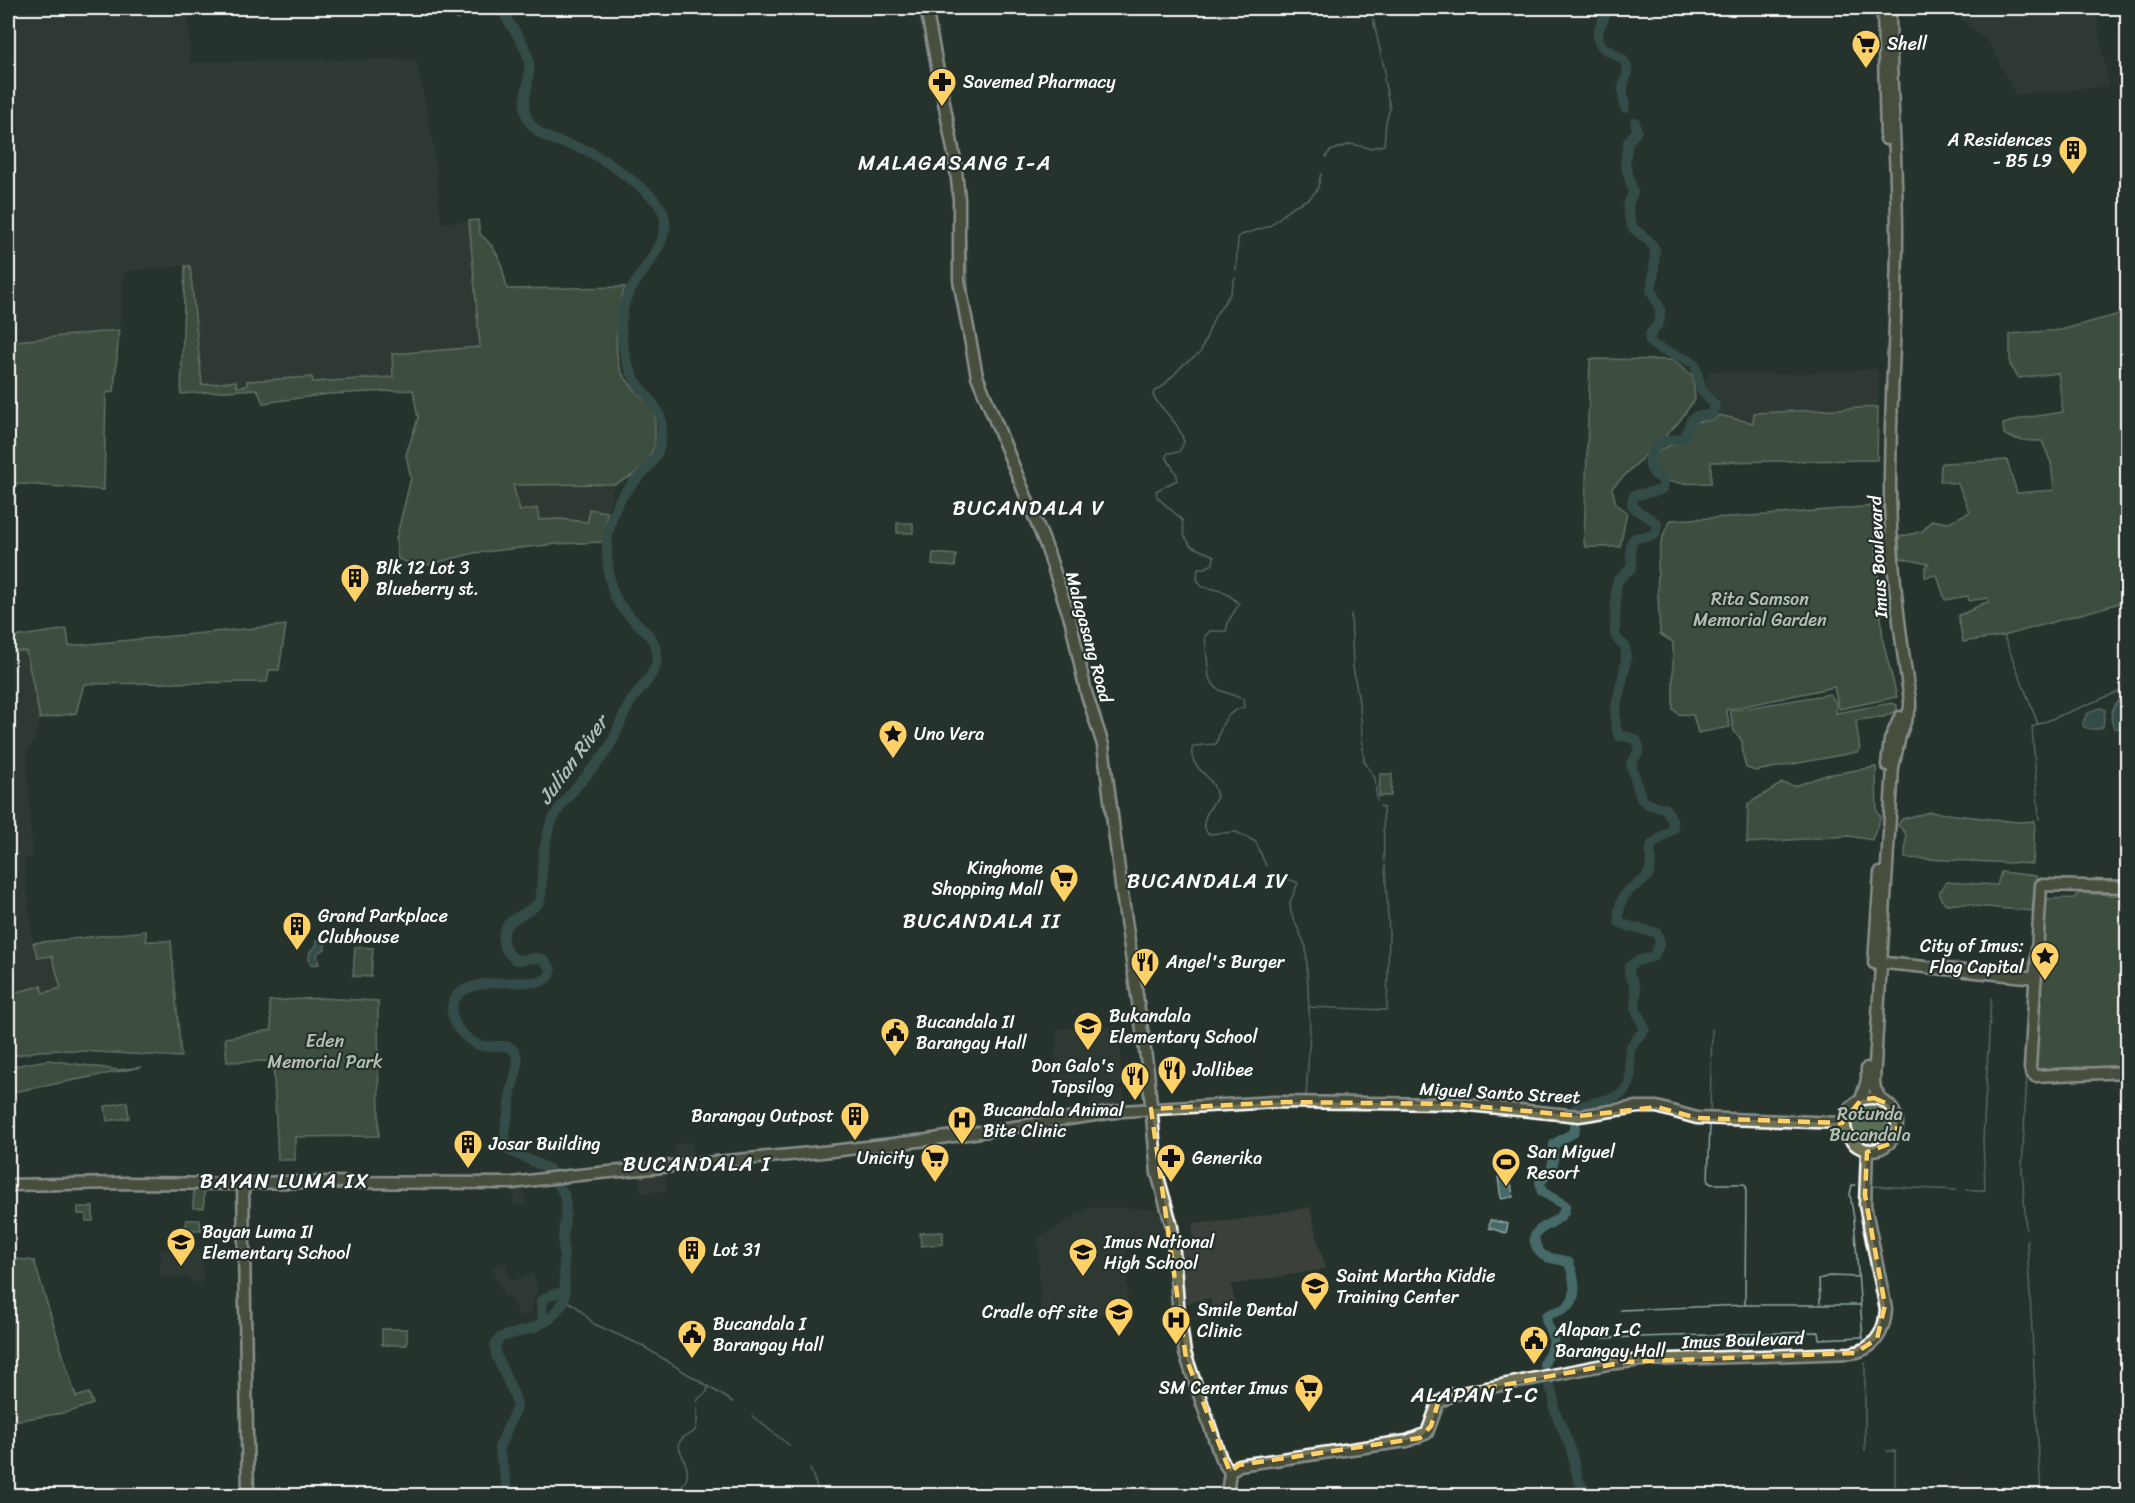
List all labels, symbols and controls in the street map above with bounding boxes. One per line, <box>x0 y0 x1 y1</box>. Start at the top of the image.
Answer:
supermarket icon: Shell <box>1850 28 1882 70</box>
place label: Shell <box>1887 28 1928 60</box>
pharmacy icon: Savemed Pharmacy <box>926 66 958 108</box>
place label: Savemed Pharmacy <box>963 66 1116 98</box>
place label: A Residences - B5 L9 <box>1947 124 2053 177</box>
building icon: A Residences - B5 L9 <box>2057 134 2089 176</box>
district label: MALAGASANG I-A <box>858 144 1052 182</box>
district label: BUCANDALA V <box>953 489 1105 527</box>
street label: Imus Boulevard <box>1859 494 1897 620</box>
place label: Blk 12 Lot 3 Blueberry st. <box>376 552 479 605</box>
building icon: Blk 12 Lot 3 Blueberry st. <box>339 562 371 604</box>
street label: Malagasang Road <box>1056 568 1122 708</box>
park label: Rita Samson Memorial Garden <box>1693 583 1827 636</box>
water label: Julian River <box>529 705 620 812</box>
place icon: Uno Vera <box>877 718 909 760</box>
place label: Uno Vera <box>914 718 984 750</box>
place label: Kinghome Shopping Mall <box>932 852 1044 905</box>
supermarket icon: Kinghome Shopping Mall <box>1048 862 1080 904</box>
district label: BUCANDALA IV <box>1127 862 1289 900</box>
place label: Grand Parkplace Clubhouse <box>318 900 448 953</box>
district label: BUCANDALA II <box>903 902 1061 940</box>
building icon: Grand Parkplace Clubhouse <box>281 910 313 952</box>
place label: City of Imus: Flag Capital <box>1920 930 2025 983</box>
place icon: City of Imus: Flag Capital <box>2029 940 2061 982</box>
restaurant icon: Angel's Burger <box>1129 946 1161 988</box>
place label: Angel's Burger <box>1165 946 1286 978</box>
place label: Bukandala Elementary School <box>1109 1000 1258 1053</box>
place label: Bucandala II Barangay Hall <box>916 1006 1028 1059</box>
school or university icon: Bukandala Elementary School <box>1072 1010 1104 1052</box>
public building icon: Bucandala II Barangay Hall <box>879 1016 911 1058</box>
park label: Eden Memorial Park <box>267 1025 383 1078</box>
place label: Don Galo's Tapsilog <box>1031 1050 1115 1103</box>
restaurant icon: Jollibee <box>1156 1054 1188 1096</box>
place label: Jollibee <box>1192 1054 1253 1086</box>
restaurant icon: Don Galo's Tapsilog <box>1119 1060 1151 1102</box>
street label: Miguel Santo Street <box>1419 1073 1581 1113</box>
place label: Bucandala Animal Bite Clinic <box>983 1094 1124 1147</box>
park label: Rotunda Bucandala <box>1829 1098 1911 1151</box>
place label: Barangay Outpost <box>691 1100 834 1132</box>
building icon: Barangay Outpost <box>839 1100 871 1142</box>
hospital icon: Bucandala Animal Bite Clinic <box>946 1104 978 1146</box>
building icon: Josar Building <box>452 1128 484 1170</box>
place label: Josar Building <box>488 1128 601 1160</box>
place label: San Miguel Resort <box>1527 1136 1616 1189</box>
place label: Unicity <box>857 1142 915 1174</box>
supermarket icon: Unicity <box>919 1142 951 1184</box>
pharmacy icon: Generika <box>1155 1142 1187 1184</box>
place label: Generika <box>1192 1142 1262 1174</box>
district label: BUCANDALA I <box>623 1145 772 1183</box>
sports icon: San Miguel Resort <box>1490 1146 1522 1188</box>
district label: BAYAN LUMA IX <box>200 1162 370 1200</box>
place label: Bayan Luma II Elementary School <box>202 1216 351 1269</box>
school or university icon: Bayan Luma II Elementary School <box>165 1226 197 1268</box>
place label: Imus National High School <box>1103 1226 1215 1279</box>
building icon: Lot 31 <box>676 1234 708 1276</box>
place label: Lot 31 <box>713 1234 761 1266</box>
school or university icon: Imus National High School <box>1067 1236 1099 1278</box>
place label: Saint Martha Kiddie Training Center <box>1336 1260 1495 1313</box>
school or university icon: Saint Martha Kiddie Training Center <box>1299 1270 1331 1312</box>
place label: Smile Dental Clinic <box>1197 1294 1298 1347</box>
place label: Cradle off site <box>982 1296 1098 1328</box>
school or university icon: Cradle off site <box>1103 1296 1135 1338</box>
hospital icon: Smile Dental Clinic <box>1160 1304 1192 1346</box>
place label: Bucandala I Barangay Hall <box>713 1308 825 1361</box>
place label: Alapan I-C Barangay Hall <box>1554 1314 1667 1367</box>
public building icon: Bucandala I Barangay Hall <box>676 1318 708 1360</box>
street label: Imus Boulevard <box>1680 1322 1806 1358</box>
public building icon: Alapan I-C Barangay Hall <box>1518 1324 1550 1366</box>
place label: SM Center Imus <box>1159 1372 1289 1404</box>
supermarket icon: SM Center Imus <box>1293 1372 1325 1414</box>
district label: ALAPAN I-C <box>1410 1376 1539 1414</box>

